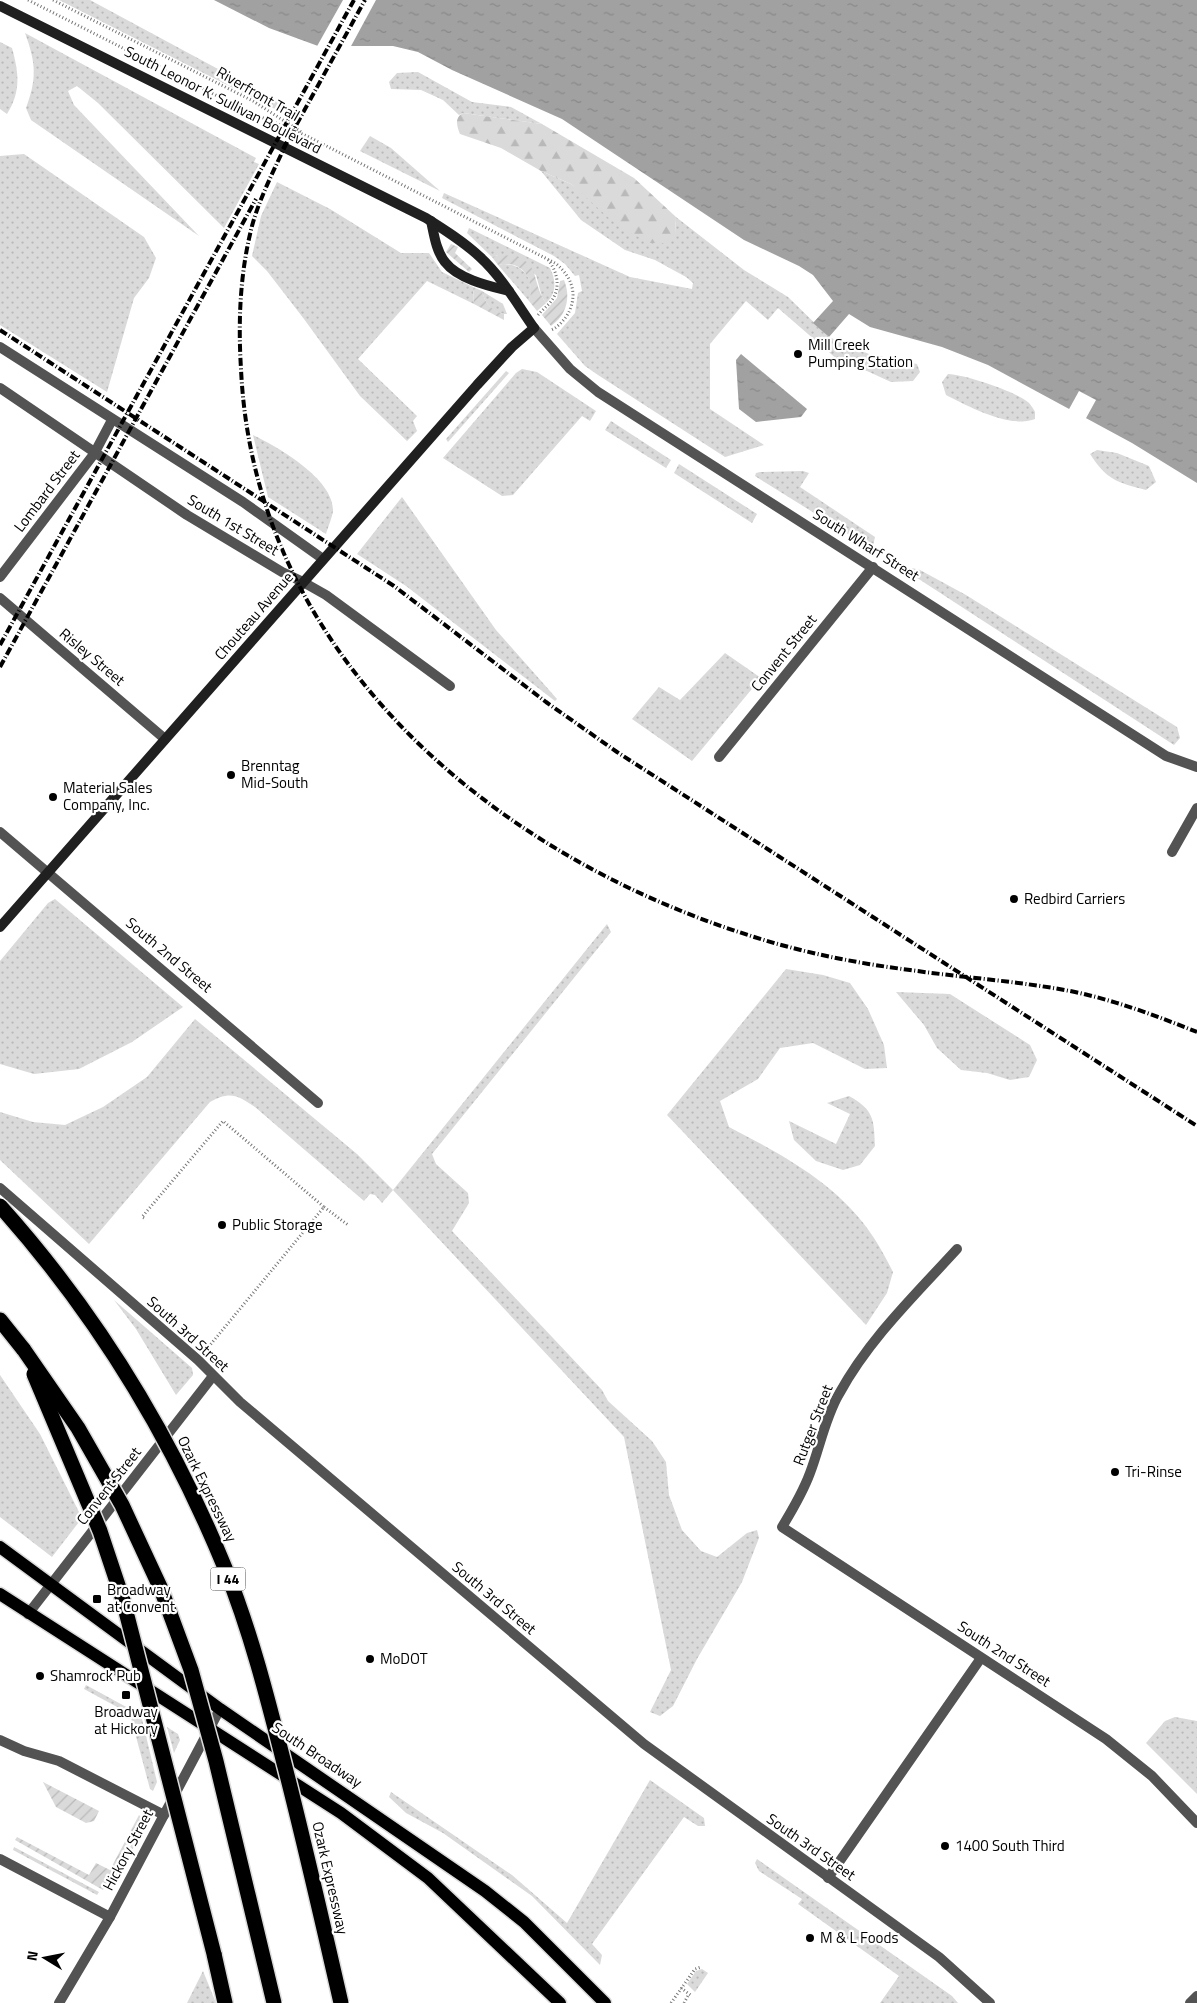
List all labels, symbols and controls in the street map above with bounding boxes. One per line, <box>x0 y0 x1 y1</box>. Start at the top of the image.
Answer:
street label: South Leonor K. Sullivan Boulevard <box>121 40 326 159</box>
street label: Riverfront Trail <box>212 60 304 127</box>
place label: Mill Creek Pumping Station <box>808 333 913 373</box>
marker: Mill Creek Pumping Station <box>792 348 804 360</box>
street label: Lombard Street <box>8 444 86 537</box>
street label: South 1st Street <box>183 488 284 561</box>
street label: South Wharf Street <box>809 503 925 587</box>
street label: Chouteau Avenue <box>209 566 299 665</box>
street label: Convent Street <box>745 608 823 696</box>
street label: Risley Street <box>54 622 131 691</box>
place label: Brenntag Mid-South <box>241 754 308 794</box>
marker: Brenntag Mid-South <box>225 769 237 781</box>
place label: Material Sales Company, Inc. <box>63 776 152 816</box>
marker: Material Sales Company, Inc. <box>47 791 59 803</box>
place label: Redbird Carriers <box>1024 887 1125 910</box>
marker: Redbird Carriers <box>1008 893 1020 905</box>
street label: South 2nd Street <box>121 911 218 998</box>
place label: Public Storage <box>232 1213 323 1236</box>
marker: Public Storage <box>216 1219 228 1231</box>
street label: South 3rd Street <box>142 1290 235 1377</box>
street label: Rutger Street <box>787 1380 839 1469</box>
street label: Ozark Expressway <box>172 1432 243 1546</box>
street label: Convent Street <box>71 1441 147 1530</box>
place label: Tri-Rinse <box>1125 1460 1182 1483</box>
marker: Tri-Rinse <box>1109 1466 1121 1478</box>
street label: South 3rd Street <box>447 1555 542 1640</box>
road number: I 44 <box>210 1568 246 1590</box>
place label: Broadway at Convent <box>107 1578 176 1618</box>
marker: Broadway at Convent <box>91 1593 103 1605</box>
street label: South 2nd Street <box>953 1615 1056 1693</box>
place label: MoDOT <box>380 1647 428 1670</box>
marker: MoDOT <box>364 1653 376 1665</box>
place label: Shamrock Pub <box>50 1664 141 1687</box>
marker: Shamrock Pub <box>34 1670 46 1682</box>
marker: Broadway at Hickory <box>120 1689 132 1701</box>
place label: Broadway at Hickory <box>94 1700 158 1740</box>
street label: South Broadway <box>268 1716 367 1793</box>
street label: Hickory Street <box>96 1804 159 1895</box>
street label: South 3rd Street <box>762 1807 861 1886</box>
street label: Ozark Expressway <box>306 1819 355 1937</box>
place label: 1400 South Third <box>955 1834 1065 1857</box>
marker: 1400 South Third <box>939 1840 951 1852</box>
place label: M & L Foods <box>820 1926 898 1949</box>
marker: M & L Foods <box>804 1932 816 1944</box>
north arrow <box>20 1933 70 1983</box>
text: N <box>21 1949 43 1962</box>

